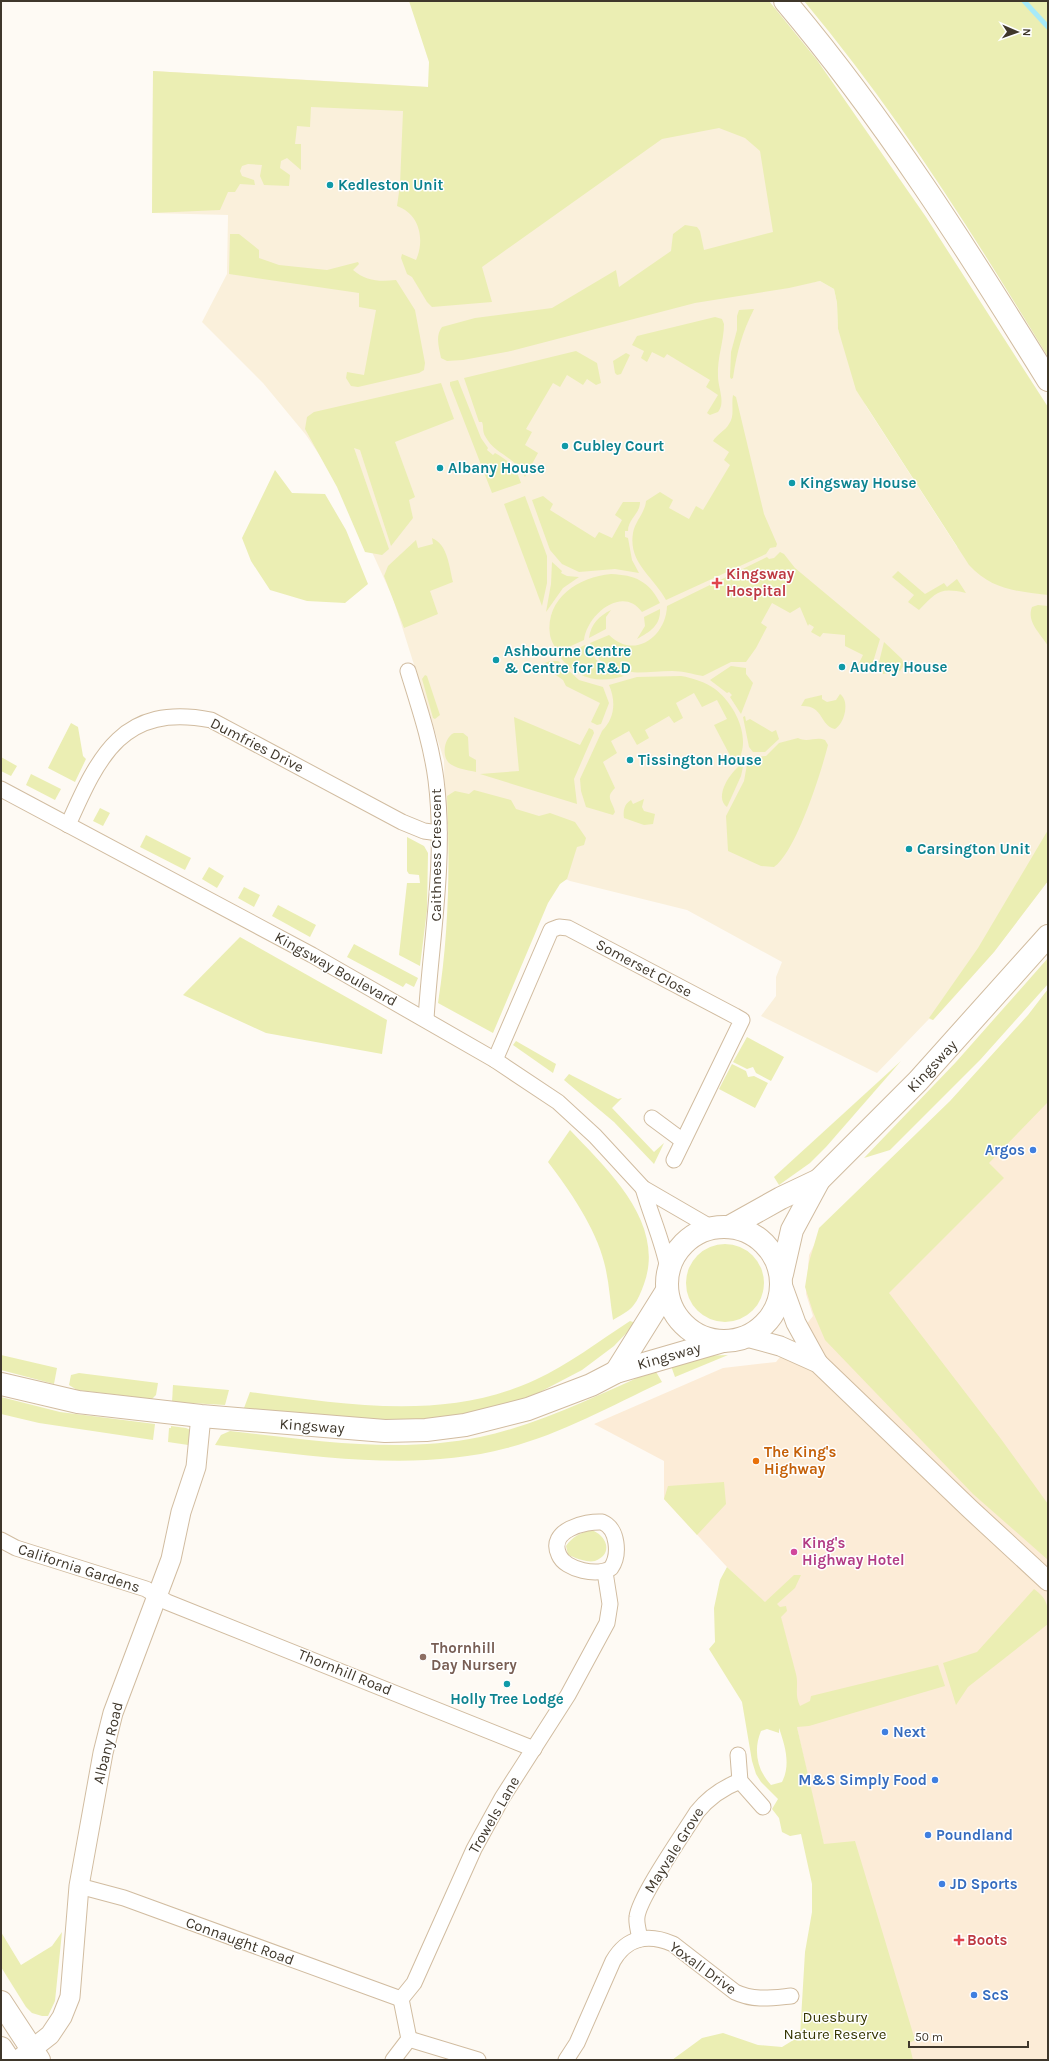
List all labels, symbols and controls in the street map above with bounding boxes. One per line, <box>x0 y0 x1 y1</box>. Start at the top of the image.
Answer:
north arrow <box>997 12 1037 52</box>
text: N <box>1020 28 1033 37</box>
place label: Kedleston Unit <box>338 176 444 194</box>
marker: Kedleston Unit <box>325 180 335 190</box>
place label: Cubley Court <box>573 437 664 455</box>
marker: Cubley Court <box>560 441 570 451</box>
place label: Albany House <box>448 459 545 477</box>
marker: Albany House <box>435 463 445 473</box>
place label: Kingsway House <box>800 474 917 492</box>
marker: Kingsway House <box>787 478 797 488</box>
place label: Kingsway Hospital <box>726 565 795 600</box>
marker: Kingsway Hospital <box>711 577 723 589</box>
place label: Ashbourne Centre & Centre for R&D <box>504 642 631 677</box>
marker: Ashbourne Centre & Centre for R&D <box>491 655 501 665</box>
place label: Audrey House <box>850 658 948 676</box>
marker: Audrey House <box>837 662 847 672</box>
street label: Dumfries Drive <box>207 714 307 776</box>
place label: Tissington House <box>638 751 762 769</box>
marker: Tissington House <box>625 755 635 765</box>
street label: Caithness Crescent <box>427 788 445 922</box>
place label: Carsington Unit <box>917 840 1030 858</box>
marker: Carsington Unit <box>904 844 914 854</box>
street label: Kingsway Boulevard <box>272 928 400 1010</box>
street label: Somerset Close <box>593 935 695 1001</box>
street label: Kingsway <box>903 1036 961 1096</box>
place label: Argos <box>985 1141 1025 1159</box>
marker: Argos <box>1028 1145 1038 1155</box>
street label: Kingsway <box>635 1338 703 1374</box>
street label: Kingsway <box>279 1415 345 1437</box>
place label: The King's Highway <box>764 1443 837 1478</box>
marker: The King's Highway <box>751 1456 761 1466</box>
place label: King's Highway Hotel <box>802 1534 905 1569</box>
street label: California Gardens <box>16 1540 142 1596</box>
marker: King's Highway Hotel <box>789 1547 799 1557</box>
place label: Thornhill Day Nursery <box>431 1639 517 1674</box>
street label: Thornhill Road <box>296 1645 394 1699</box>
marker: Thornhill Day Nursery <box>418 1652 428 1662</box>
marker: Holly Tree Lodge <box>502 1679 512 1689</box>
place label: Holly Tree Lodge <box>450 1690 564 1708</box>
street label: Albany Road <box>89 1700 127 1786</box>
place label: Next <box>893 1723 926 1741</box>
marker: Next <box>880 1727 890 1737</box>
place label: M&S Simply Food <box>798 1771 927 1789</box>
street label: Trowels Lane <box>465 1773 523 1857</box>
marker: M&S Simply Food <box>930 1775 940 1785</box>
street label: Mayvale Grove <box>640 1804 708 1896</box>
place label: Poundland <box>936 1826 1013 1844</box>
marker: Poundland <box>923 1830 933 1840</box>
place label: JD Sports <box>950 1875 1018 1893</box>
marker: JD Sports <box>937 1879 947 1889</box>
street label: Connaught Road <box>183 1913 297 1969</box>
place label: Boots <box>967 1931 1008 1949</box>
marker: Boots <box>954 1935 964 1945</box>
street label: Yoxall Drive <box>666 1938 740 1998</box>
place label: ScS <box>982 1986 1009 2004</box>
marker: ScS <box>969 1990 979 2000</box>
park label: Duesbury Nature Reserve <box>783 2008 887 2043</box>
scale bar <box>909 2023 1028 2049</box>
text: 50 m <box>915 2030 943 2044</box>

